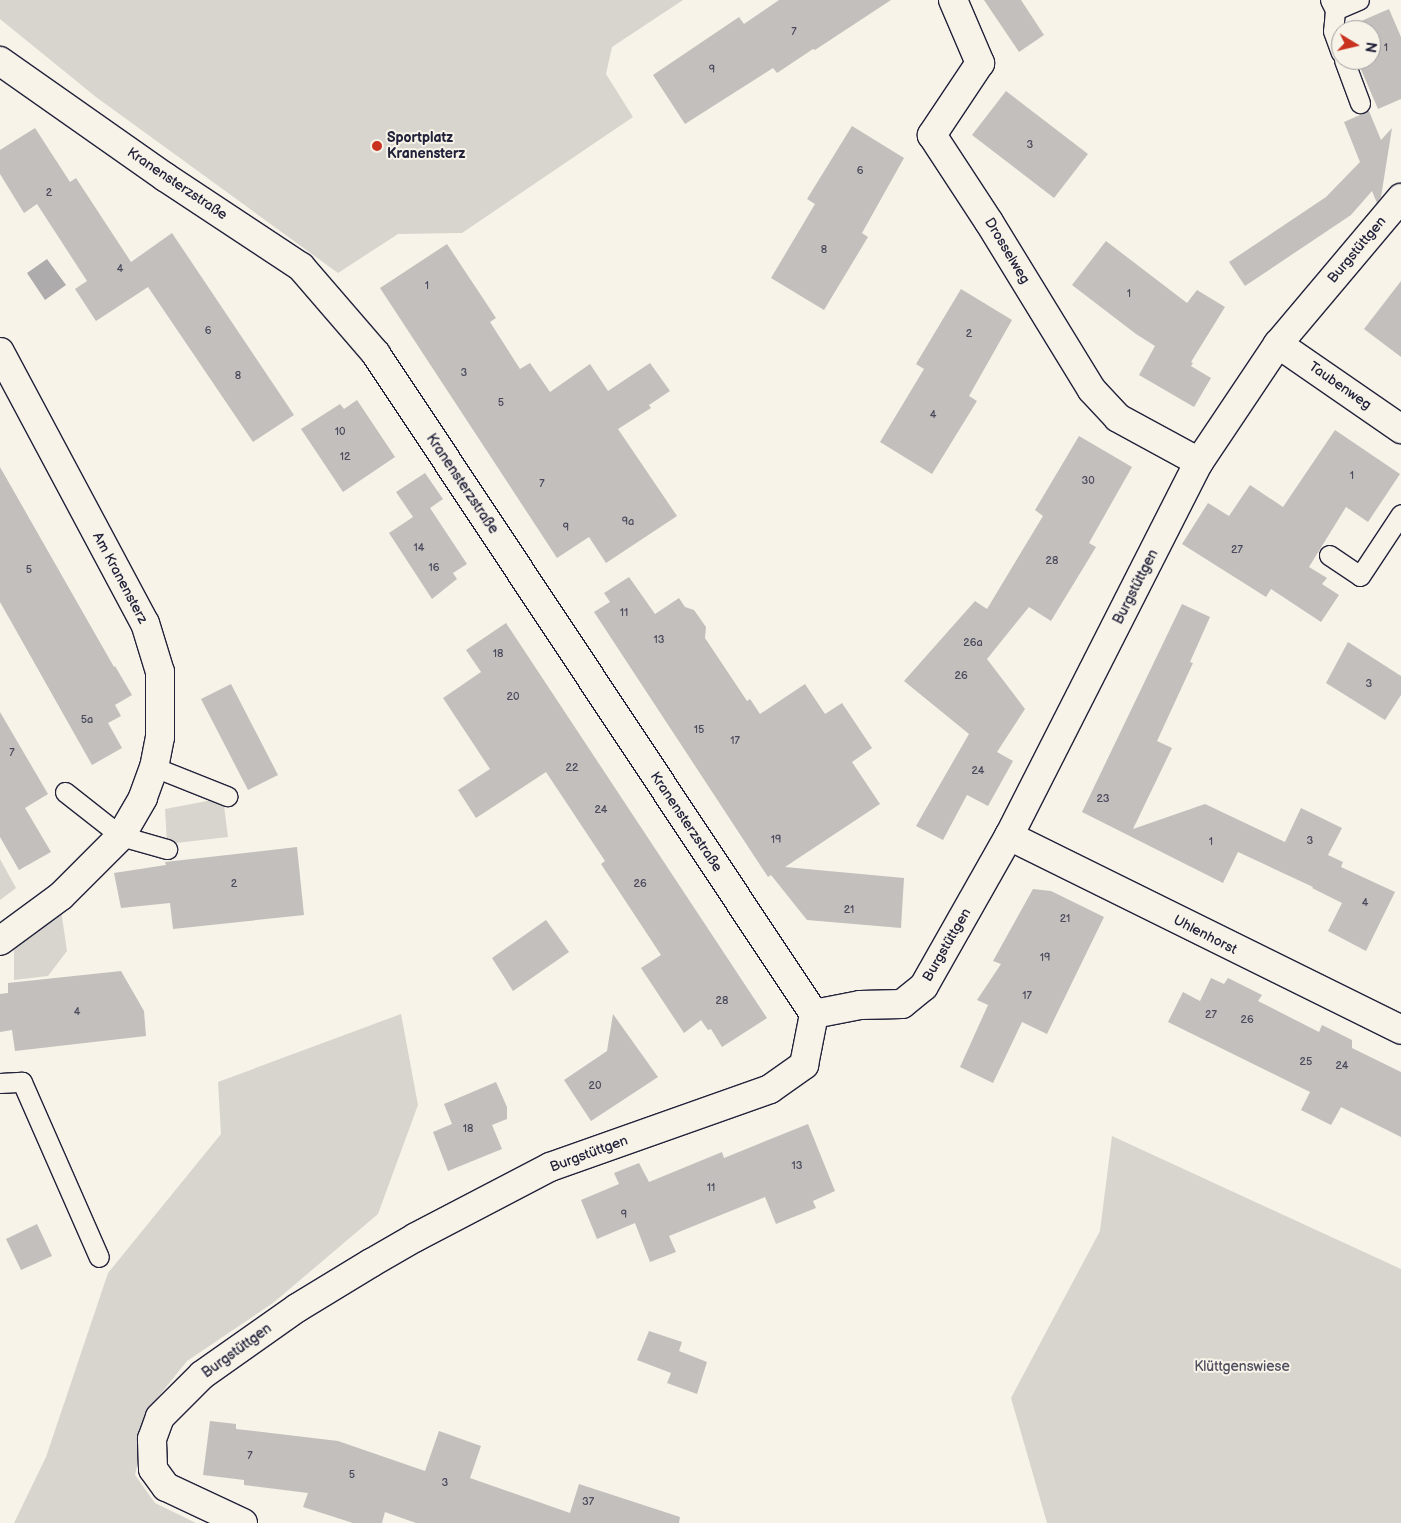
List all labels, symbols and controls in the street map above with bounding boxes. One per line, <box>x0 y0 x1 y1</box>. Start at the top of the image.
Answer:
north arrow <box>1331 20 1381 70</box>
house number: 7 <box>791 25 797 39</box>
text: N <box>1361 41 1380 54</box>
house number: 1 <box>1384 41 1388 55</box>
house number: 9 <box>709 63 715 77</box>
place label: Sportplatz Kranensterz <box>387 130 465 162</box>
house number: 3 <box>1027 138 1033 152</box>
marker: Sportplatz Kranensterz <box>371 140 383 152</box>
street label: Kranensterzstraße <box>124 144 230 224</box>
house number: 6 <box>857 164 863 178</box>
house number: 2 <box>46 186 52 200</box>
street label: Burgstüttgen <box>1324 213 1390 287</box>
street label: Drosselweg <box>981 215 1033 287</box>
house number: 8 <box>821 243 827 257</box>
house number: 4 <box>117 262 123 276</box>
house number: 1 <box>425 279 429 293</box>
house number: 1 <box>1127 287 1131 301</box>
house number: 6 <box>205 324 211 338</box>
house number: 2 <box>966 327 972 341</box>
street label: Taubenweg <box>1306 358 1374 414</box>
house number: 3 <box>461 366 467 380</box>
house number: 8 <box>235 369 241 383</box>
house number: 5 <box>498 396 504 410</box>
house number: 4 <box>930 408 936 422</box>
house number: 10 <box>335 425 345 439</box>
street label: Kranensterzstraße <box>422 431 502 537</box>
house number: 12 <box>340 450 350 464</box>
house number: 1 <box>1350 469 1354 483</box>
house number: 30 <box>1081 474 1095 488</box>
house number: 7 <box>539 477 545 491</box>
house number: 9a <box>622 515 634 529</box>
house number: 9 <box>563 521 569 535</box>
street label: Am Kranensterz <box>89 530 151 626</box>
house number: 14 <box>414 541 424 555</box>
house number: 27 <box>1231 543 1243 557</box>
street label: Burgstüttgen <box>1110 547 1162 627</box>
house number: 28 <box>1046 554 1058 568</box>
house number: 16 <box>429 561 439 575</box>
house number: 5 <box>26 563 32 577</box>
house number: 11 <box>620 606 628 620</box>
house number: 13 <box>653 633 665 647</box>
house number: 26a <box>963 636 983 650</box>
house number: 18 <box>493 647 503 661</box>
house number: 26 <box>954 669 968 683</box>
house number: 3 <box>1366 677 1372 691</box>
house number: 20 <box>507 690 519 704</box>
house number: 5a <box>81 713 93 727</box>
house number: 15 <box>694 723 704 737</box>
house number: 17 <box>730 734 740 748</box>
house number: 7 <box>9 746 15 760</box>
house number: 22 <box>566 761 578 775</box>
house number: 24 <box>971 764 985 778</box>
street label: Kranensterzstraße <box>646 769 726 875</box>
house number: 23 <box>1096 792 1110 806</box>
house number: 24 <box>594 803 608 817</box>
house number: 19 <box>771 833 781 847</box>
house number: 3 <box>1307 834 1313 848</box>
house number: 1 <box>1209 835 1213 849</box>
house number: 2 <box>231 877 237 891</box>
house number: 26 <box>633 877 647 891</box>
house number: 4 <box>1362 896 1368 910</box>
house number: 21 <box>844 903 854 917</box>
street label: Burgstüttgen <box>919 905 975 985</box>
house number: 21 <box>1060 912 1070 926</box>
street label: Uhlenhorst <box>1170 912 1240 958</box>
house number: 19 <box>1040 951 1050 965</box>
house number: 17 <box>1022 989 1032 1003</box>
house number: 28 <box>716 994 728 1008</box>
house number: 4 <box>74 1005 80 1019</box>
house number: 27 <box>1205 1008 1217 1022</box>
house number: 26 <box>1240 1013 1254 1027</box>
house number: 25 <box>1300 1055 1312 1069</box>
house number: 24 <box>1335 1059 1349 1073</box>
house number: 20 <box>589 1079 601 1093</box>
house number: 18 <box>463 1122 473 1136</box>
street label: Burgstüttgen <box>548 1132 630 1176</box>
house number: 13 <box>791 1159 803 1173</box>
house number: 11 <box>707 1181 715 1195</box>
house number: 9 <box>621 1208 627 1222</box>
street label: Burgstüttgen <box>199 1320 275 1382</box>
park label: Klüttgenswiese <box>1194 1359 1290 1375</box>
house number: 7 <box>247 1449 253 1463</box>
house number: 5 <box>349 1468 355 1482</box>
house number: 3 <box>442 1476 448 1490</box>
house number: 37 <box>582 1495 594 1509</box>

